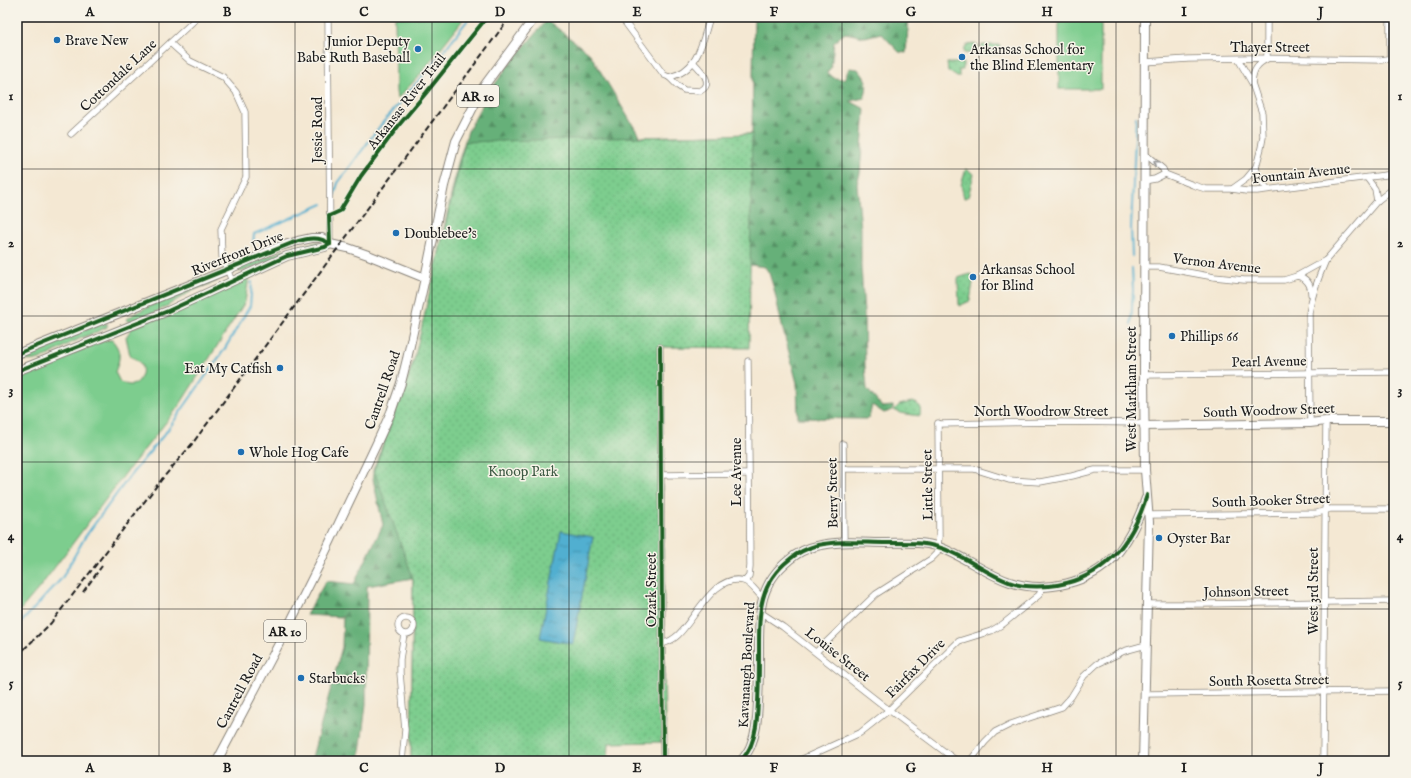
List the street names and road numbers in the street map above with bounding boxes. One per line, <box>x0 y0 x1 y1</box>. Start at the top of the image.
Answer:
street label: Cottondale Lane <box>76 35 161 116</box>
street label: Thayer Street <box>1230 39 1310 57</box>
street label: Arkansas River Trail <box>363 50 450 154</box>
road number: AR 10 <box>457 85 499 107</box>
street label: Jessie Road <box>309 96 327 165</box>
street label: Fountain Avenue <box>1251 160 1352 188</box>
street label: Riverfront Drive <box>189 227 287 281</box>
street label: Vernon Avenue <box>1171 250 1262 278</box>
street label: West Markham Street <box>1123 326 1141 452</box>
street label: Cantrell Road <box>361 348 405 432</box>
street label: Pearl Avenue <box>1231 352 1307 372</box>
street label: South Woodrow Street <box>1203 400 1335 422</box>
street label: North Woodrow Street <box>974 403 1108 421</box>
street label: Lee Avenue <box>728 437 746 506</box>
street label: Little Street <box>918 449 938 521</box>
street label: Berry Street <box>823 457 843 528</box>
street label: South Booker Street <box>1212 490 1331 512</box>
street label: West 3rd Street <box>1305 547 1323 635</box>
street label: Ozark Street <box>643 553 661 627</box>
street label: Johnson Street <box>1201 582 1289 602</box>
street label: Kavanaugh Boulevard <box>735 601 759 729</box>
road number: AR 10 <box>264 620 306 642</box>
street label: Louise Street <box>801 624 874 686</box>
street label: Fairfax Drive <box>882 635 950 702</box>
street label: Cantrell Road <box>213 650 267 732</box>
street label: South Rosetta Street <box>1209 671 1329 691</box>

